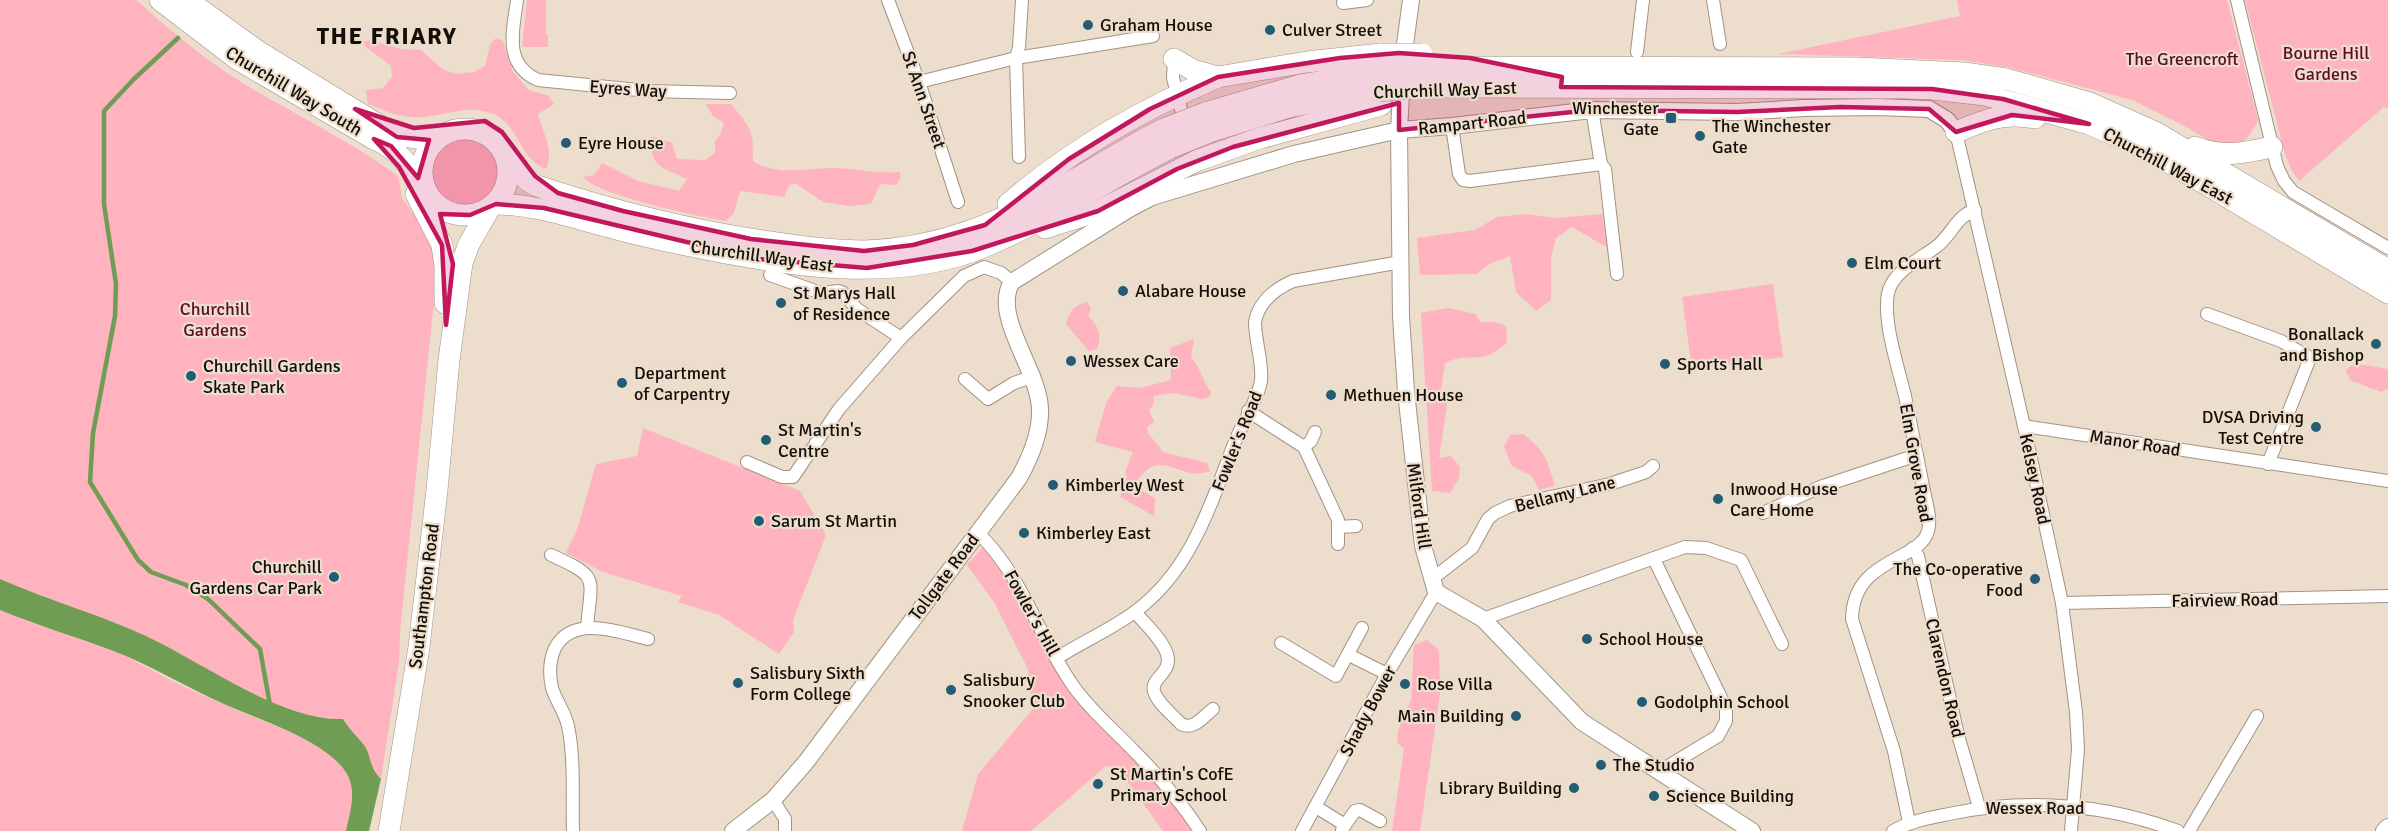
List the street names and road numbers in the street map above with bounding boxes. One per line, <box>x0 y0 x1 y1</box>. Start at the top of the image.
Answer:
street label: Churchill Way South <box>222 42 366 140</box>
street label: St Ann Street <box>897 48 951 152</box>
street label: Eyres Way <box>589 75 668 103</box>
street label: Churchill Way East <box>1373 77 1517 103</box>
street label: Rampart Road <box>1417 106 1527 140</box>
street label: Churchill Way East <box>2099 123 2237 209</box>
street label: Churchill Way East <box>689 235 835 277</box>
street label: Fowler's Road <box>1207 388 1267 494</box>
street label: Elm Grove Road <box>1895 402 1937 524</box>
street label: Manor Road <box>2088 425 2182 461</box>
street label: Kelsey Road <box>2015 432 2055 526</box>
street label: Milford Hill <box>1402 461 1436 551</box>
street label: Bellamy Lane <box>1512 471 1618 517</box>
street label: Southampton Road <box>404 522 444 670</box>
street label: Tollgate Road <box>904 529 984 625</box>
street label: Fowler's Hill <box>999 566 1065 660</box>
street label: Fairview Road <box>2171 588 2279 612</box>
street label: Clarendon Road <box>1921 616 1969 740</box>
street label: Shady Bower <box>1335 662 1401 760</box>
street label: Wessex Road <box>1985 797 2085 819</box>

